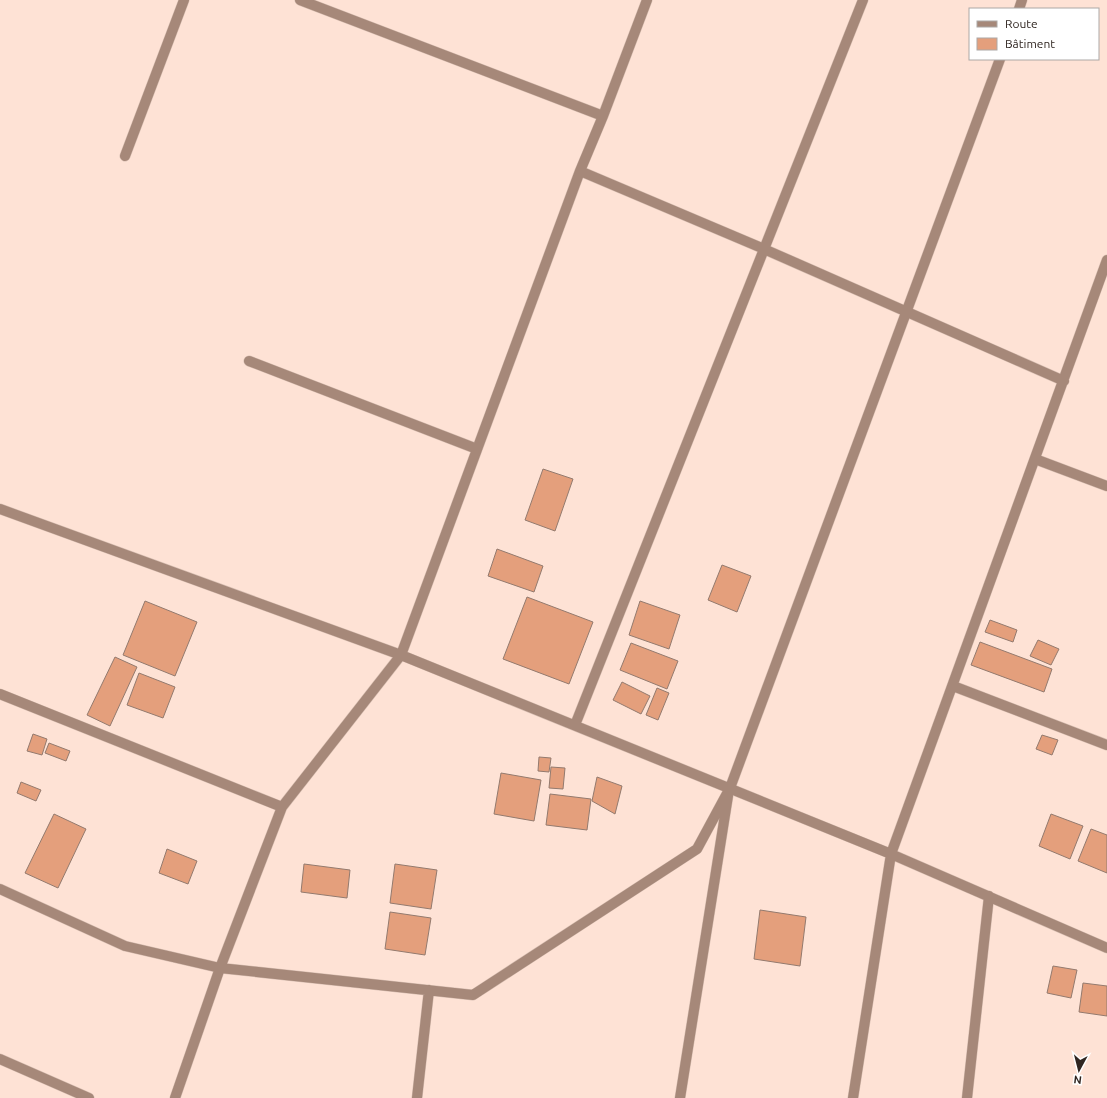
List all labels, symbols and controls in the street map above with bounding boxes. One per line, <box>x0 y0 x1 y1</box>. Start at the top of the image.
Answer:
legend <box>969 8 1099 60</box>
text: Route <box>1005 17 1038 30</box>
text: Bâtiment <box>1005 37 1055 50</box>
north arrow <box>1059 1050 1099 1090</box>
text: N <box>1073 1073 1083 1086</box>

